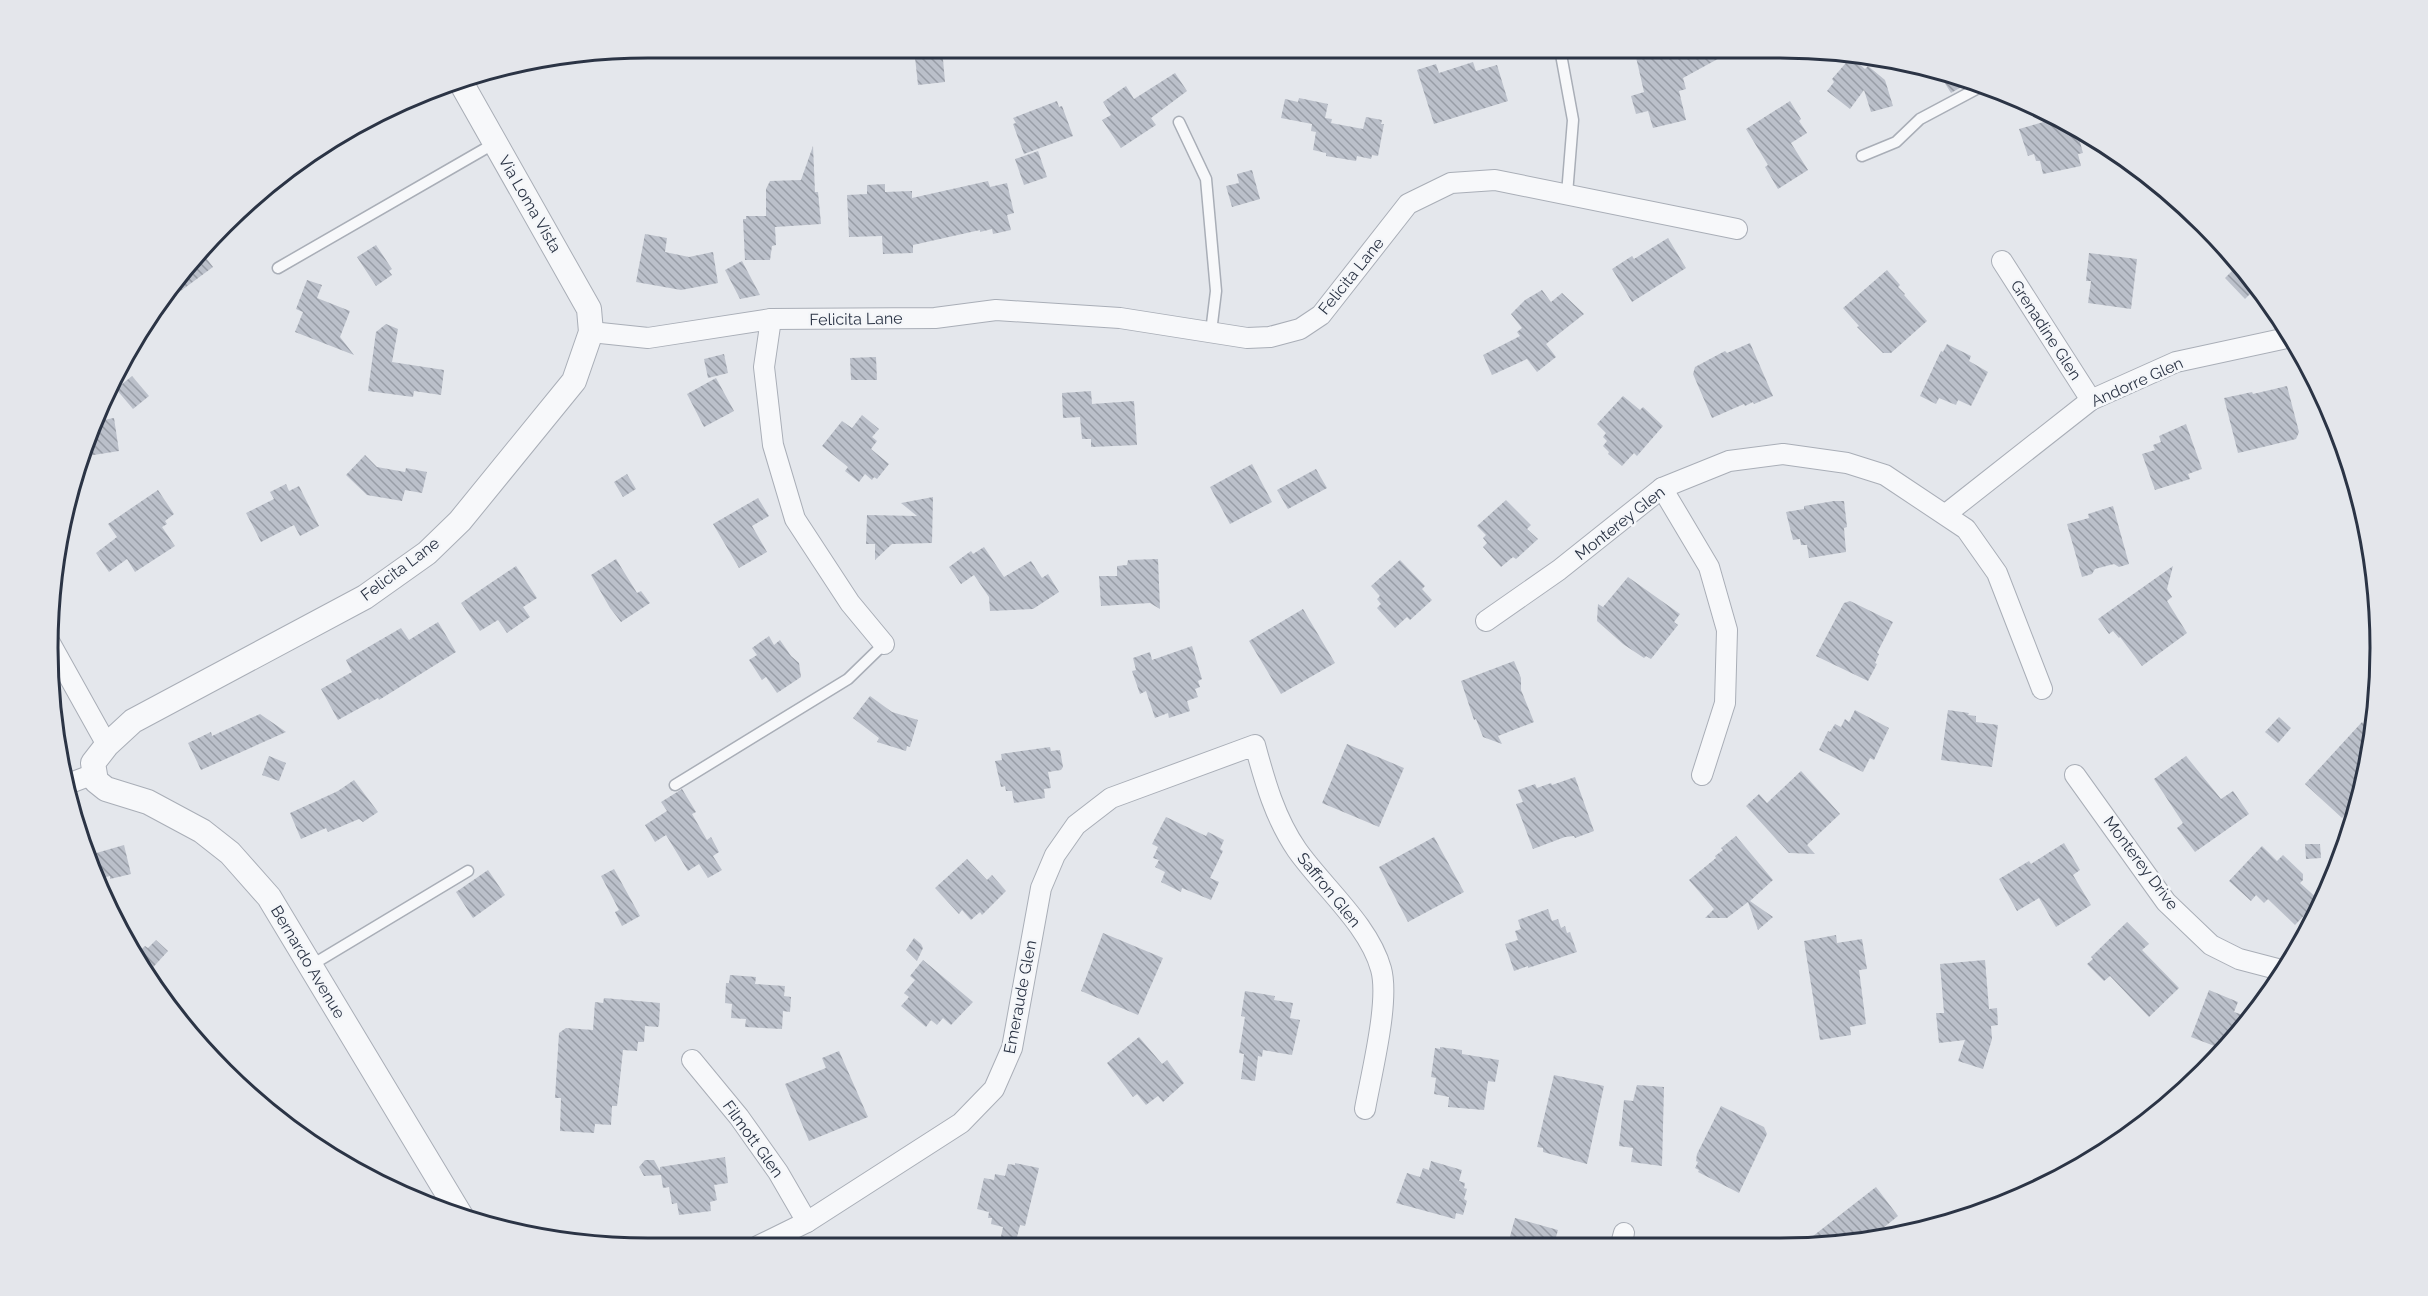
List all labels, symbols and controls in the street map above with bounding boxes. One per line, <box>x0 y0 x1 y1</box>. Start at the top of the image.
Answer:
street label: Via Loma Vista <box>495 152 565 256</box>
street label: Felicita Lane <box>1314 234 1388 318</box>
street label: Grenadine Glen <box>2007 277 2085 383</box>
street label: Felicita Lane <box>809 309 903 329</box>
street label: Andorre Glen <box>2088 353 2186 411</box>
street label: Monterey Glen <box>1571 482 1669 564</box>
street label: Felicita Lane <box>357 533 443 605</box>
street label: Monterey Drive <box>2100 812 2182 914</box>
street label: Saffron Glen <box>1293 849 1365 931</box>
street label: Bernardo Avenue <box>267 902 349 1022</box>
street label: Emeraude Glen <box>1000 938 1040 1056</box>
street label: Filmott Glen <box>719 1097 787 1181</box>

